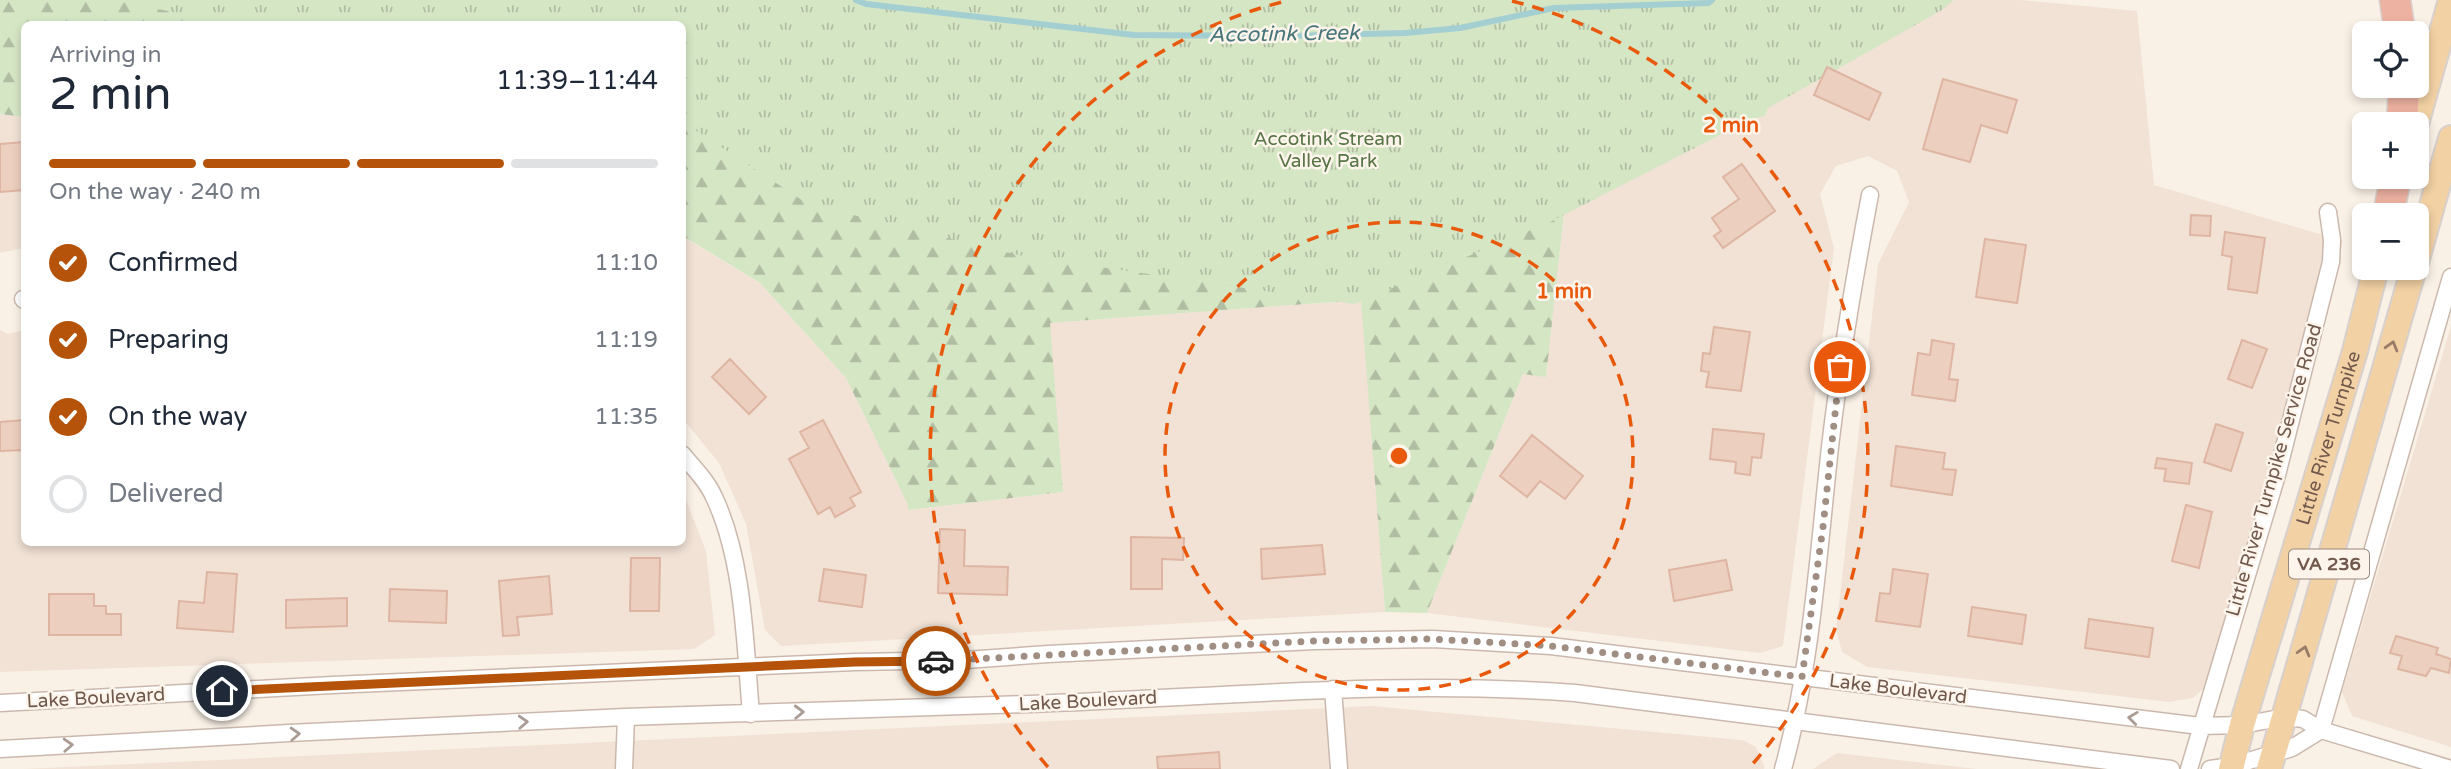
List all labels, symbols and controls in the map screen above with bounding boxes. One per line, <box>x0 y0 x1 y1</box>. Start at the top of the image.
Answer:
water label: Accotink Creek <box>1208 20 1361 48</box>
map controls <box>2352 21 2429 280</box>
button: locate <box>2352 21 2429 98</box>
text: Arriving in <box>49 41 162 69</box>
text: 11:39–11:44 <box>496 65 658 96</box>
text: 2 min <box>49 67 172 122</box>
button: + <box>2352 112 2429 189</box>
text: 2 min <box>1703 113 1759 138</box>
park label: Accotink Stream Valley Park <box>1254 128 1402 172</box>
text: On the way · 240 m <box>49 178 261 206</box>
button: − <box>2352 203 2429 280</box>
icon: check <box>49 244 87 282</box>
text: Confirmed <box>108 247 238 278</box>
text: 11:10 <box>594 249 658 277</box>
text: 1 min <box>1536 279 1592 304</box>
icon: check <box>49 321 87 359</box>
street label: Little River Turnpike Service Road <box>2222 321 2326 619</box>
text: Preparing <box>108 324 229 355</box>
text: 11:19 <box>594 326 658 354</box>
pin <box>1810 337 1870 397</box>
one-way arrow <box>2384 340 2398 352</box>
icon: bag <box>1821 348 1859 386</box>
street label: Little River Turnpike <box>2292 349 2365 528</box>
icon: check <box>49 398 87 436</box>
text: On the way <box>108 401 248 432</box>
text: 11:35 <box>594 403 658 431</box>
centre of rings <box>1387 444 1411 468</box>
text: Delivered <box>108 478 224 509</box>
road number: VA 236 <box>2289 550 2369 578</box>
courier <box>901 626 971 696</box>
icon: car <box>917 642 955 680</box>
one-way arrow <box>2295 645 2310 657</box>
pin <box>192 661 252 721</box>
street label: Lake Boulevard <box>1828 670 1968 708</box>
icon: home <box>203 672 241 710</box>
street label: Lake Boulevard <box>26 683 166 713</box>
street label: Lake Boulevard <box>1018 686 1158 716</box>
one-way arrow <box>794 705 805 720</box>
one-way arrow <box>2127 711 2139 726</box>
one-way arrow <box>517 715 528 730</box>
one-way arrow <box>290 726 301 741</box>
one-way arrow <box>63 738 74 753</box>

